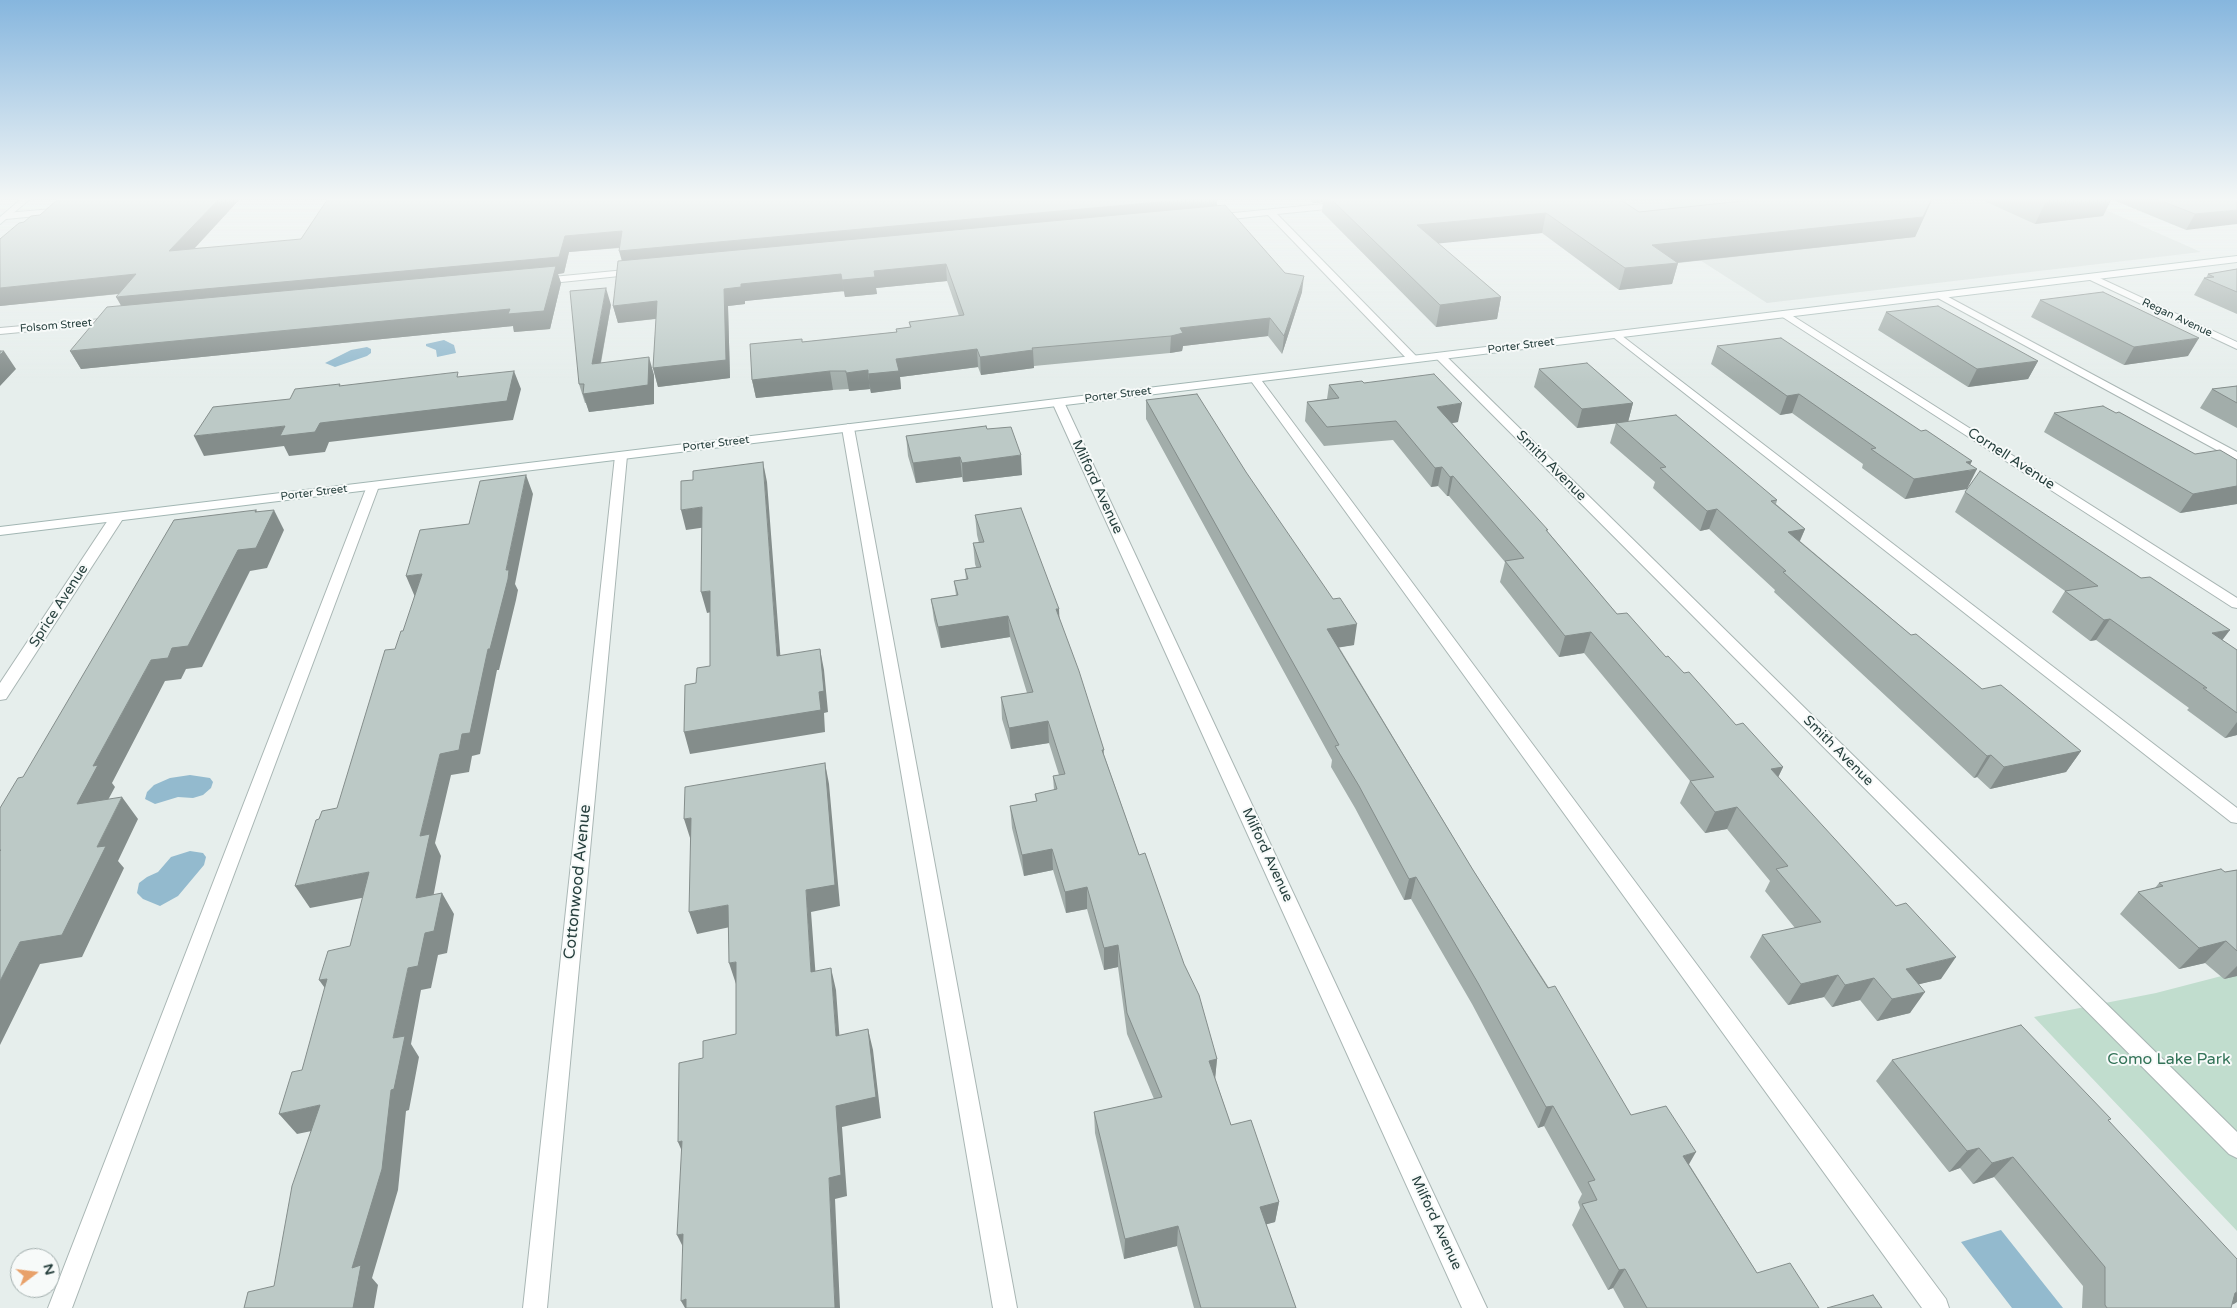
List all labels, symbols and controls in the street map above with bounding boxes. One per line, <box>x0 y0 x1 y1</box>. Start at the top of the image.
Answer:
street label: Regan Avenue <box>2140 296 2214 340</box>
street label: Folsom Street <box>20 316 92 336</box>
street label: Porter Street <box>1487 335 1555 357</box>
street label: Porter Street <box>1084 384 1152 406</box>
street label: Cornell Avenue <box>1964 425 2058 493</box>
street label: Smith Avenue <box>1512 427 1590 505</box>
street label: Porter Street <box>682 433 750 455</box>
street label: Milford Avenue <box>1068 437 1126 537</box>
street label: Porter Street <box>280 482 348 504</box>
street label: Sprice Avenue <box>26 561 92 651</box>
street label: Smith Avenue <box>1799 712 1877 790</box>
street label: Cottonwood Avenue <box>560 804 596 960</box>
street label: Milford Avenue <box>1238 805 1296 905</box>
park label: Como Lake Park <box>2107 1050 2231 1070</box>
street label: Milford Avenue <box>1407 1173 1465 1273</box>
north arrow <box>10 1248 60 1298</box>
text: N <box>39 1262 59 1277</box>

